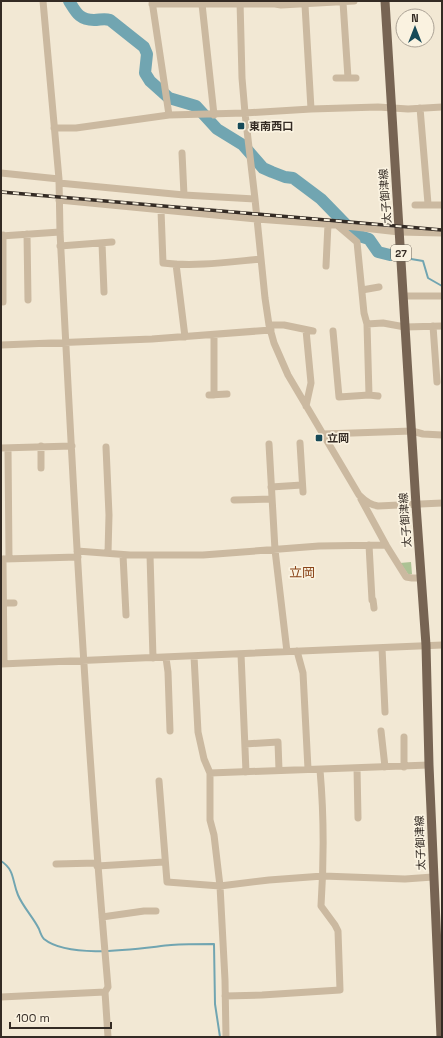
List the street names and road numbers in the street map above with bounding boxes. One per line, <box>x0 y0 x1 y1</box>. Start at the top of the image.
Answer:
street label: 太子御津線 <box>376 168 394 224</box>
road number: 27 <box>391 245 411 261</box>
street label: 太子御津線 <box>396 492 414 548</box>
street label: 太子御津線 <box>412 815 428 871</box>

